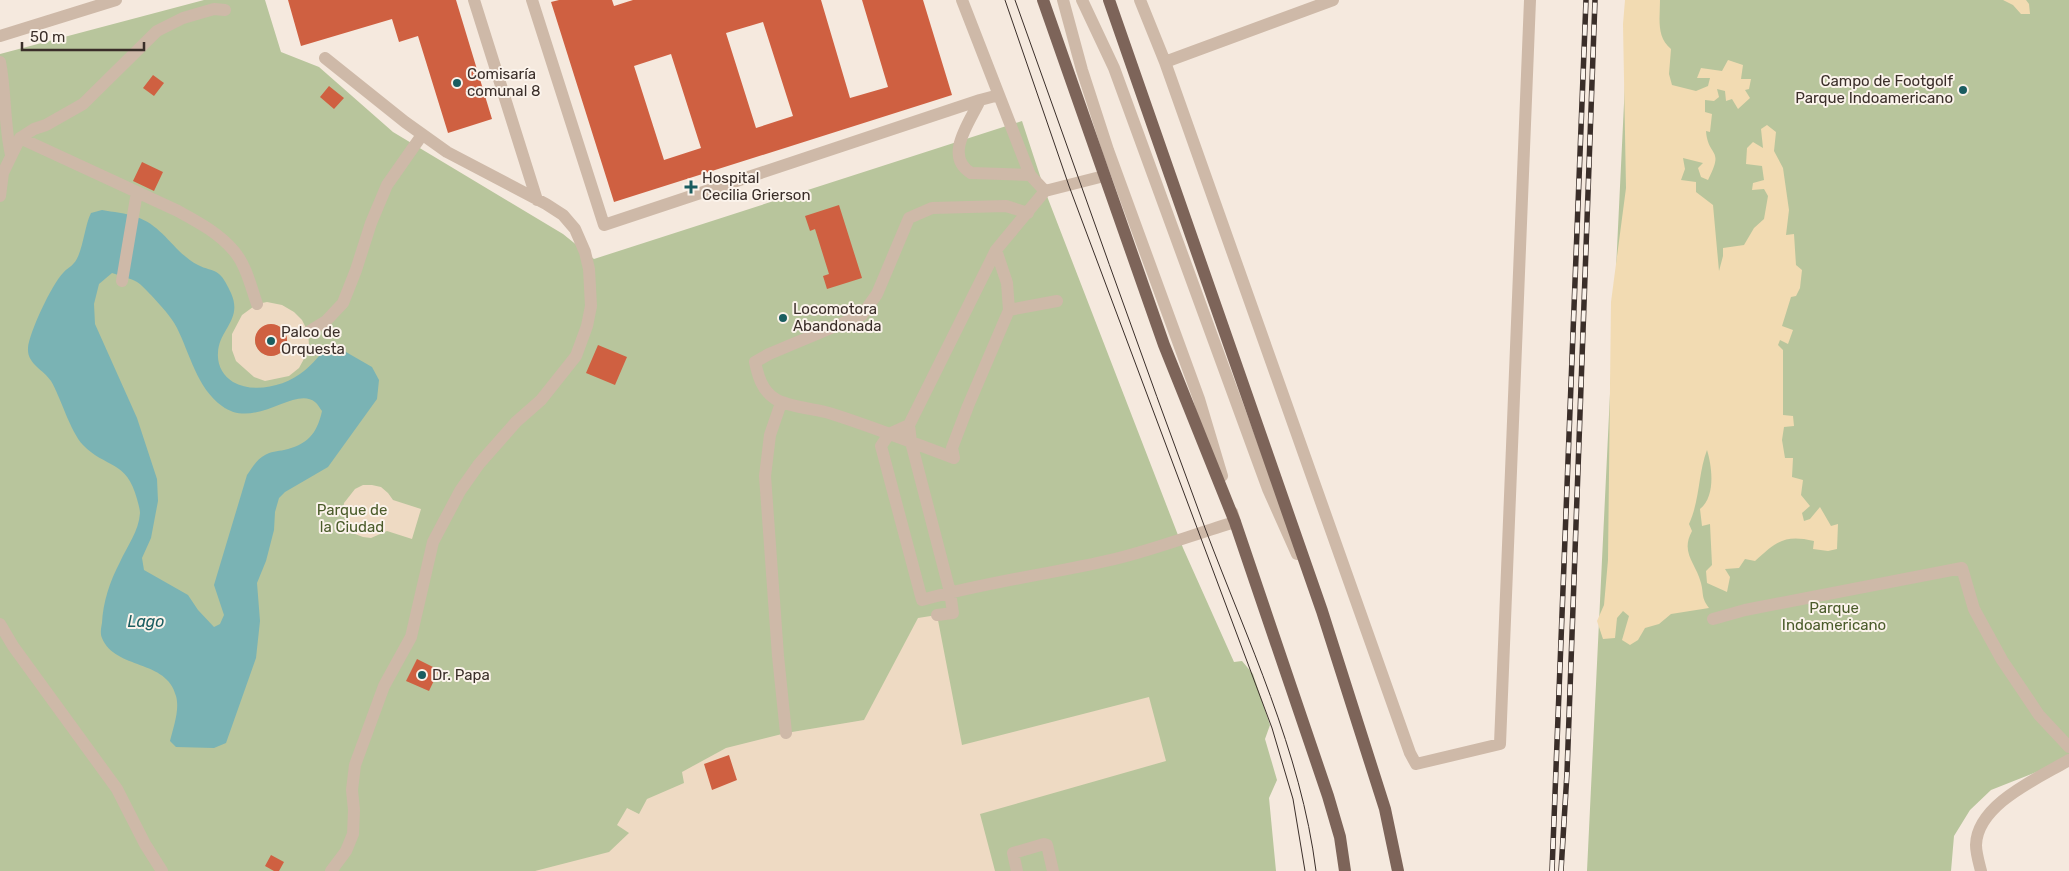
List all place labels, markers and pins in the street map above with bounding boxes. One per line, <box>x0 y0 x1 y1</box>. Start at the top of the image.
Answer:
place label: Comisaría comunal 8 <box>467 65 541 100</box>
place label: Campo de Footgolf Parque Indoamericano <box>1795 72 1953 107</box>
marker: Comisaría comunal 8 <box>451 77 463 89</box>
marker: Campo de Footgolf Parque Indoamericano <box>1957 84 1969 96</box>
place label: Hospital Cecilia Grierson <box>702 169 811 204</box>
marker: Hospital Cecilia Grierson <box>684 180 698 194</box>
place label: Locomotora Abandonada <box>793 300 881 335</box>
marker: Locomotora Abandonada <box>777 312 789 324</box>
place label: Palco de Orquesta <box>281 323 345 358</box>
marker: Palco de Orquesta <box>265 335 277 347</box>
place label: Dr. Papa <box>432 666 490 684</box>
marker: Dr. Papa <box>416 669 428 681</box>

